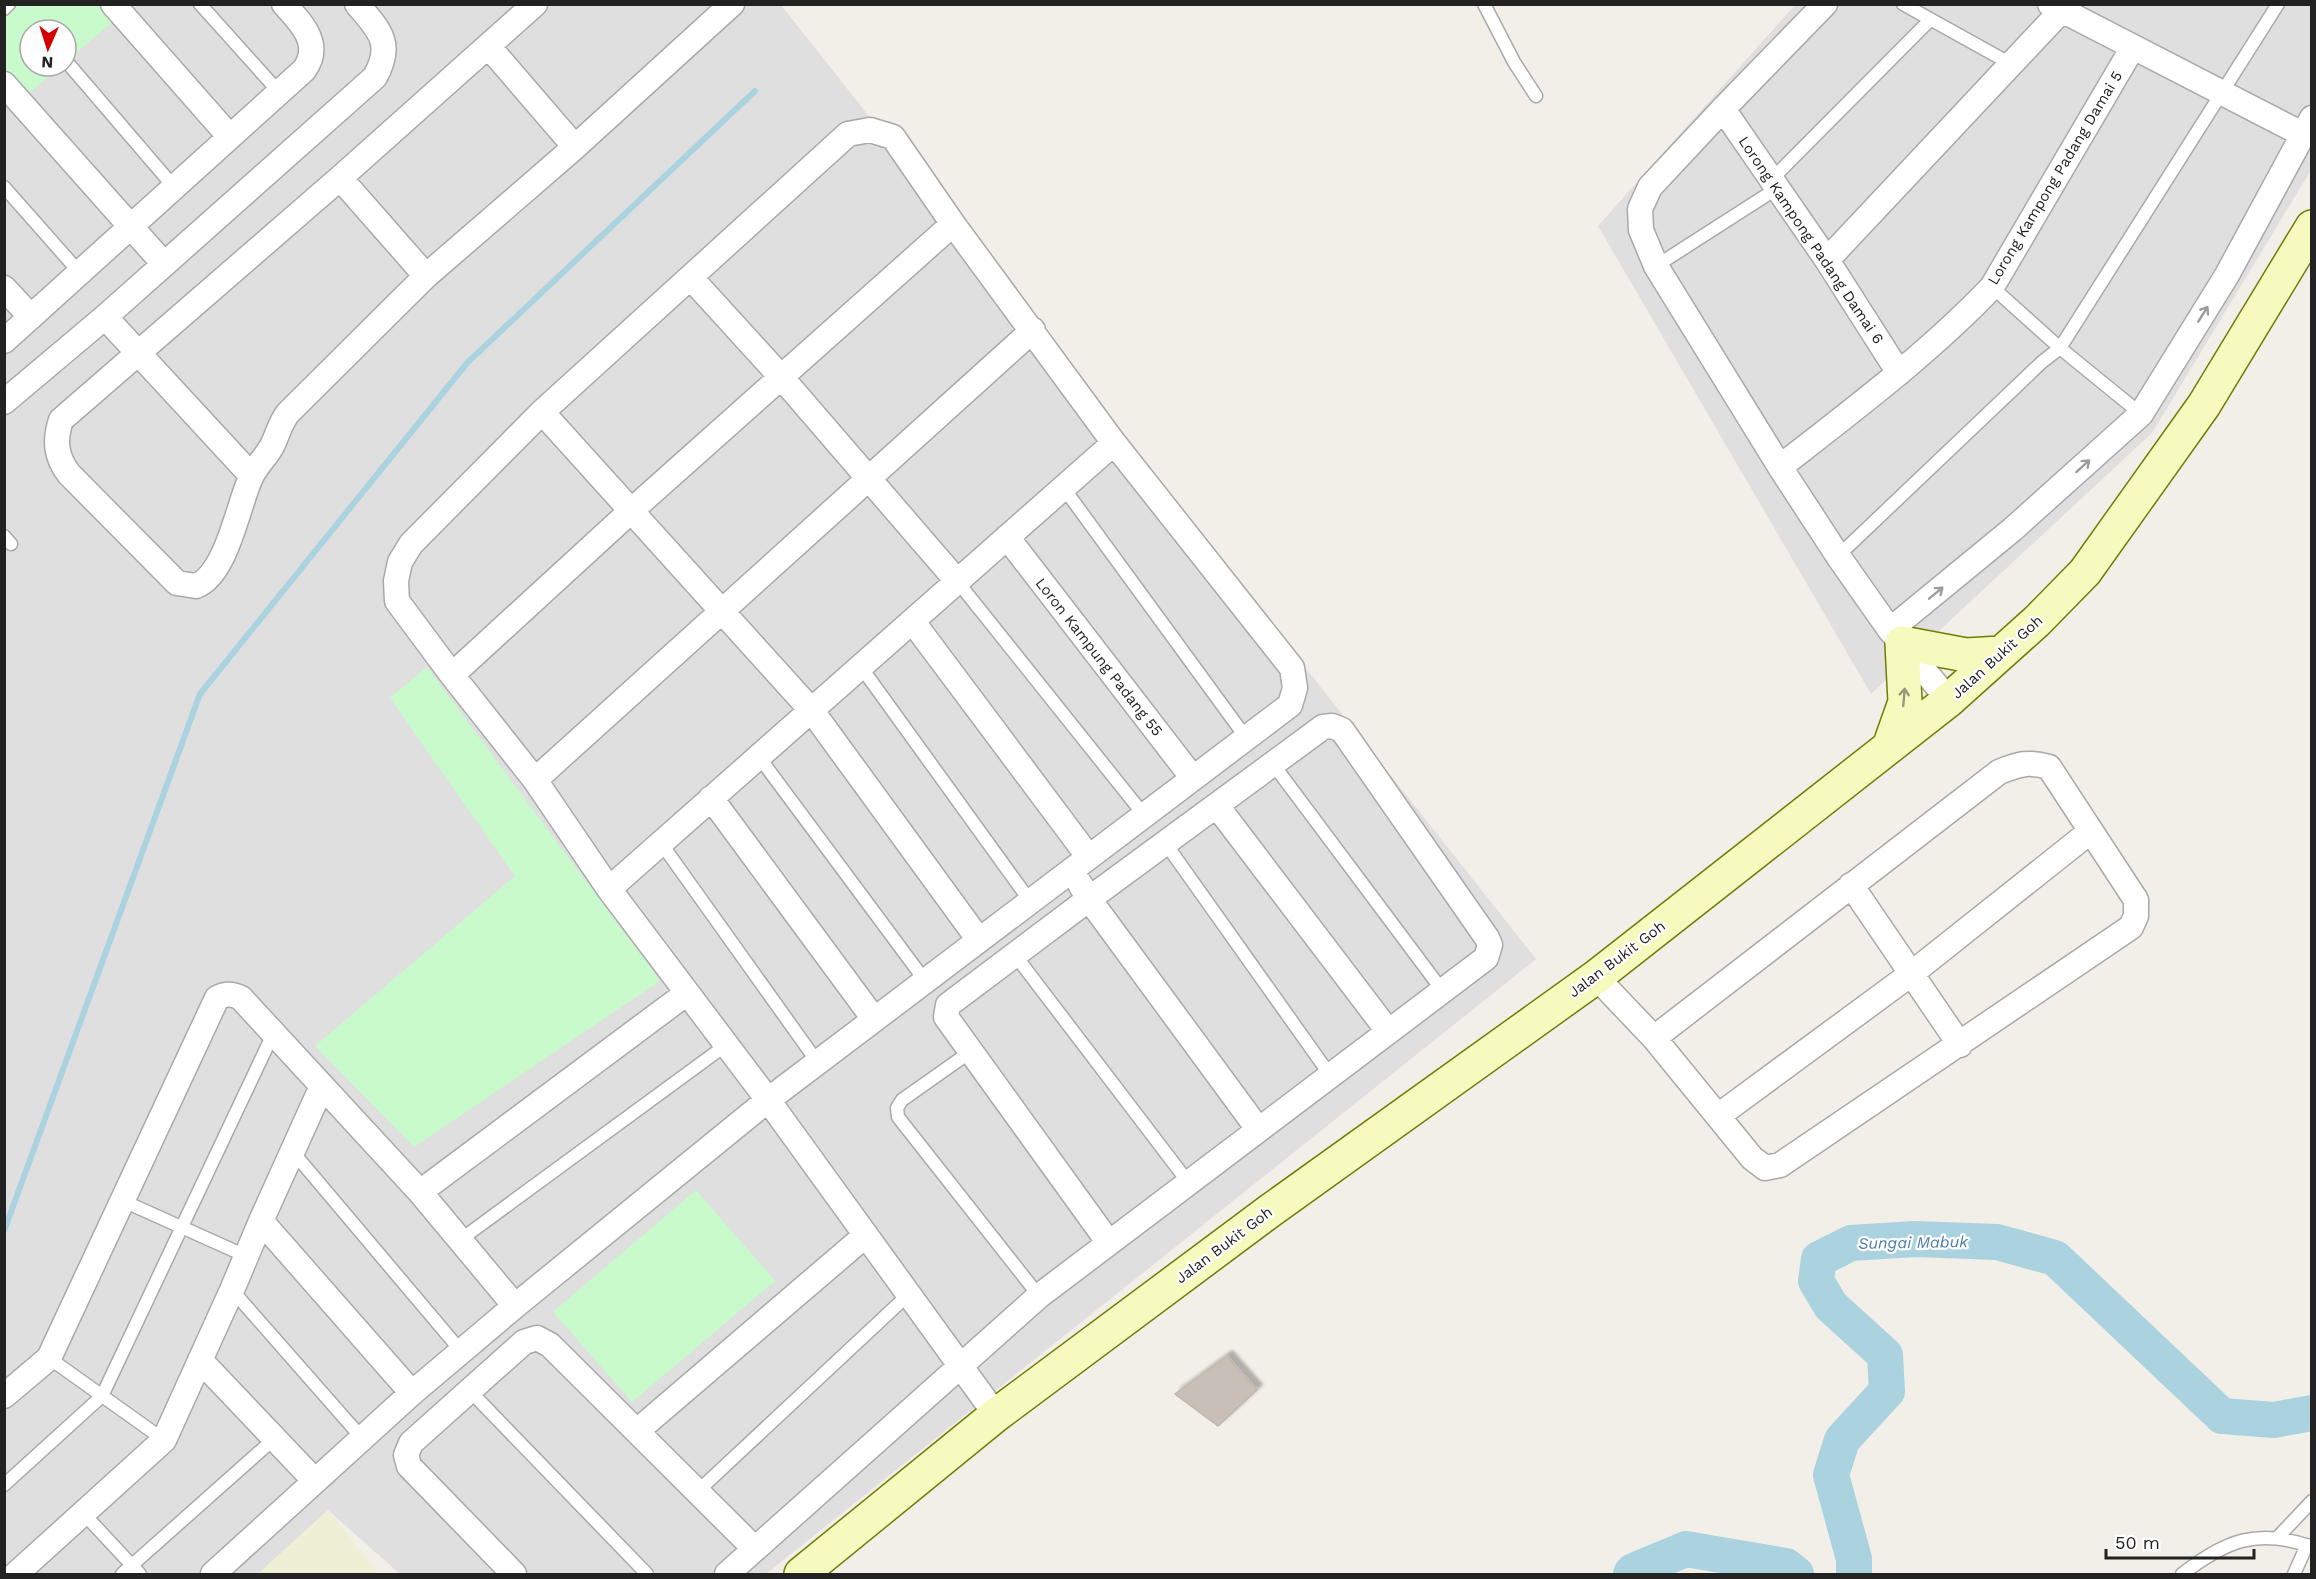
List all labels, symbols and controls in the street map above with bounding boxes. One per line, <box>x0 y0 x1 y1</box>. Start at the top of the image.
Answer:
north arrow <box>18 18 78 78</box>
text: N <box>41 53 54 72</box>
street label: Lorong Kampong Padang Damai 5 <box>1984 68 2126 288</box>
street label: Lorong Kampong Padang Damai 6 <box>1735 133 1887 347</box>
one-way arrow <box>2197 306 2209 323</box>
one-way arrow <box>2076 459 2091 473</box>
street label: Loron Kampung Padang 55 <box>1032 574 1166 740</box>
one-way arrow <box>1927 587 1943 600</box>
street label: Jalan Bukit Goh <box>1948 611 2046 703</box>
one-way arrow <box>1899 687 1910 707</box>
street label: Jalan Bukit Goh <box>1565 917 1669 1001</box>
street label: Jalan Bukit Goh <box>1172 1203 1276 1287</box>
water label: Sungai Mabuk <box>1858 1232 1969 1253</box>
scale bar <box>2106 1522 2254 1560</box>
text: 50 m <box>2115 1532 2160 1553</box>

